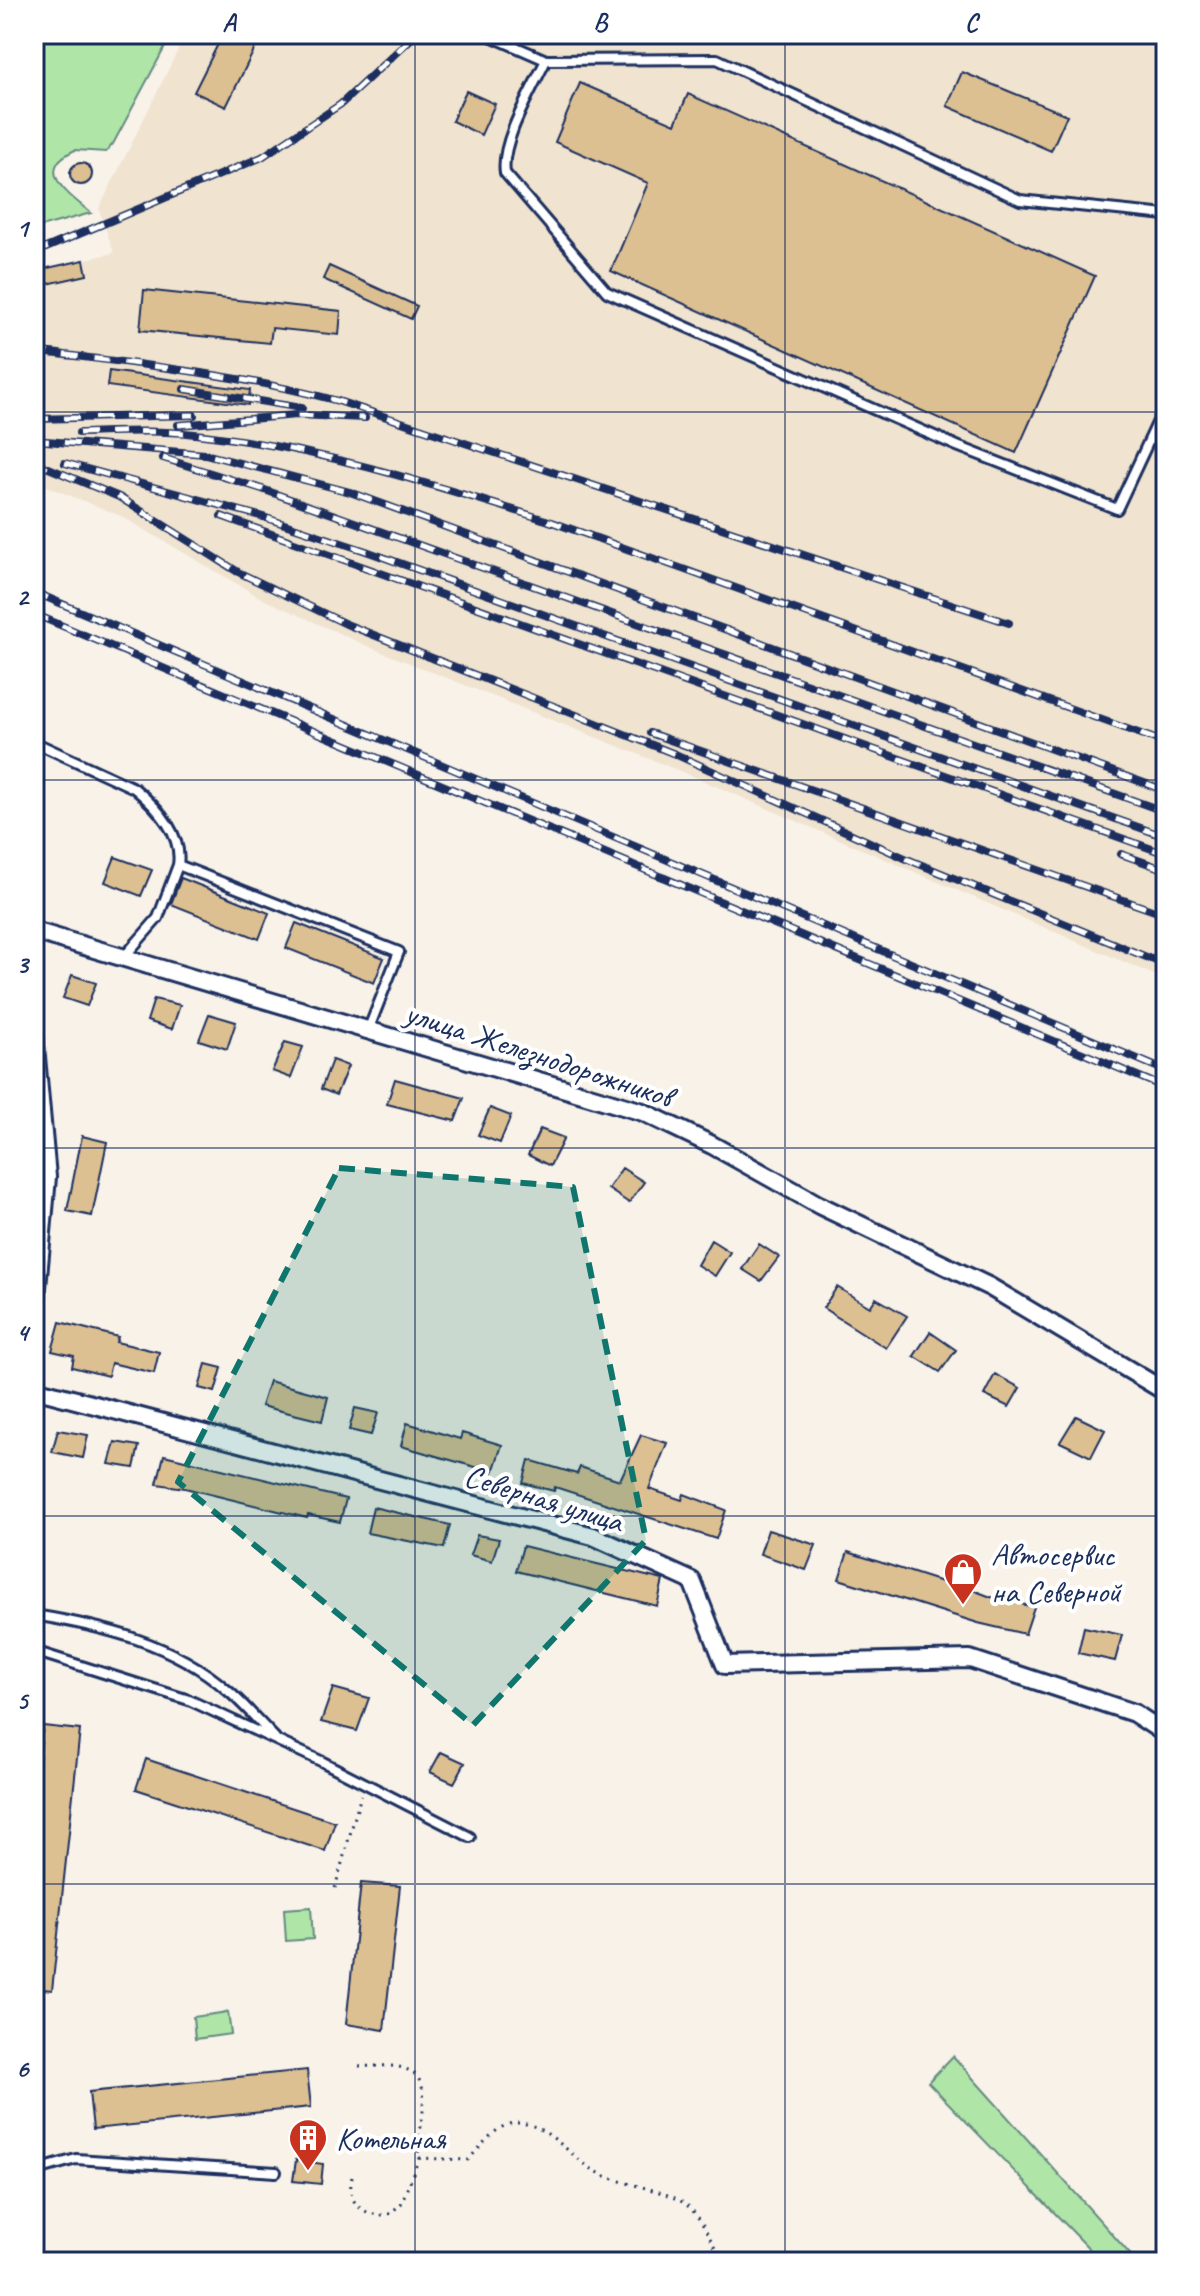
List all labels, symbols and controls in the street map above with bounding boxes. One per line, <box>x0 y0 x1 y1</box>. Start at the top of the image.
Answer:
text: A <box>222 6 237 39</box>
text: B <box>593 6 609 39</box>
text: C <box>965 6 981 39</box>
text: 1 <box>16 212 31 245</box>
text: 2 <box>16 580 30 613</box>
text: 3 <box>16 948 30 981</box>
street label: улица Железнодорожников <box>398 991 683 1119</box>
text: 4 <box>16 1316 31 1349</box>
street label: Северная улица <box>460 1455 630 1543</box>
place label: Автосервис на Северной <box>991 1534 1123 1612</box>
shop icon: Автосервис на Северной <box>942 1551 984 1606</box>
text: 5 <box>16 1684 30 1717</box>
text: 6 <box>16 2052 30 2085</box>
building icon: Котельная <box>287 2117 329 2172</box>
place label: Котельная <box>336 2118 447 2159</box>

